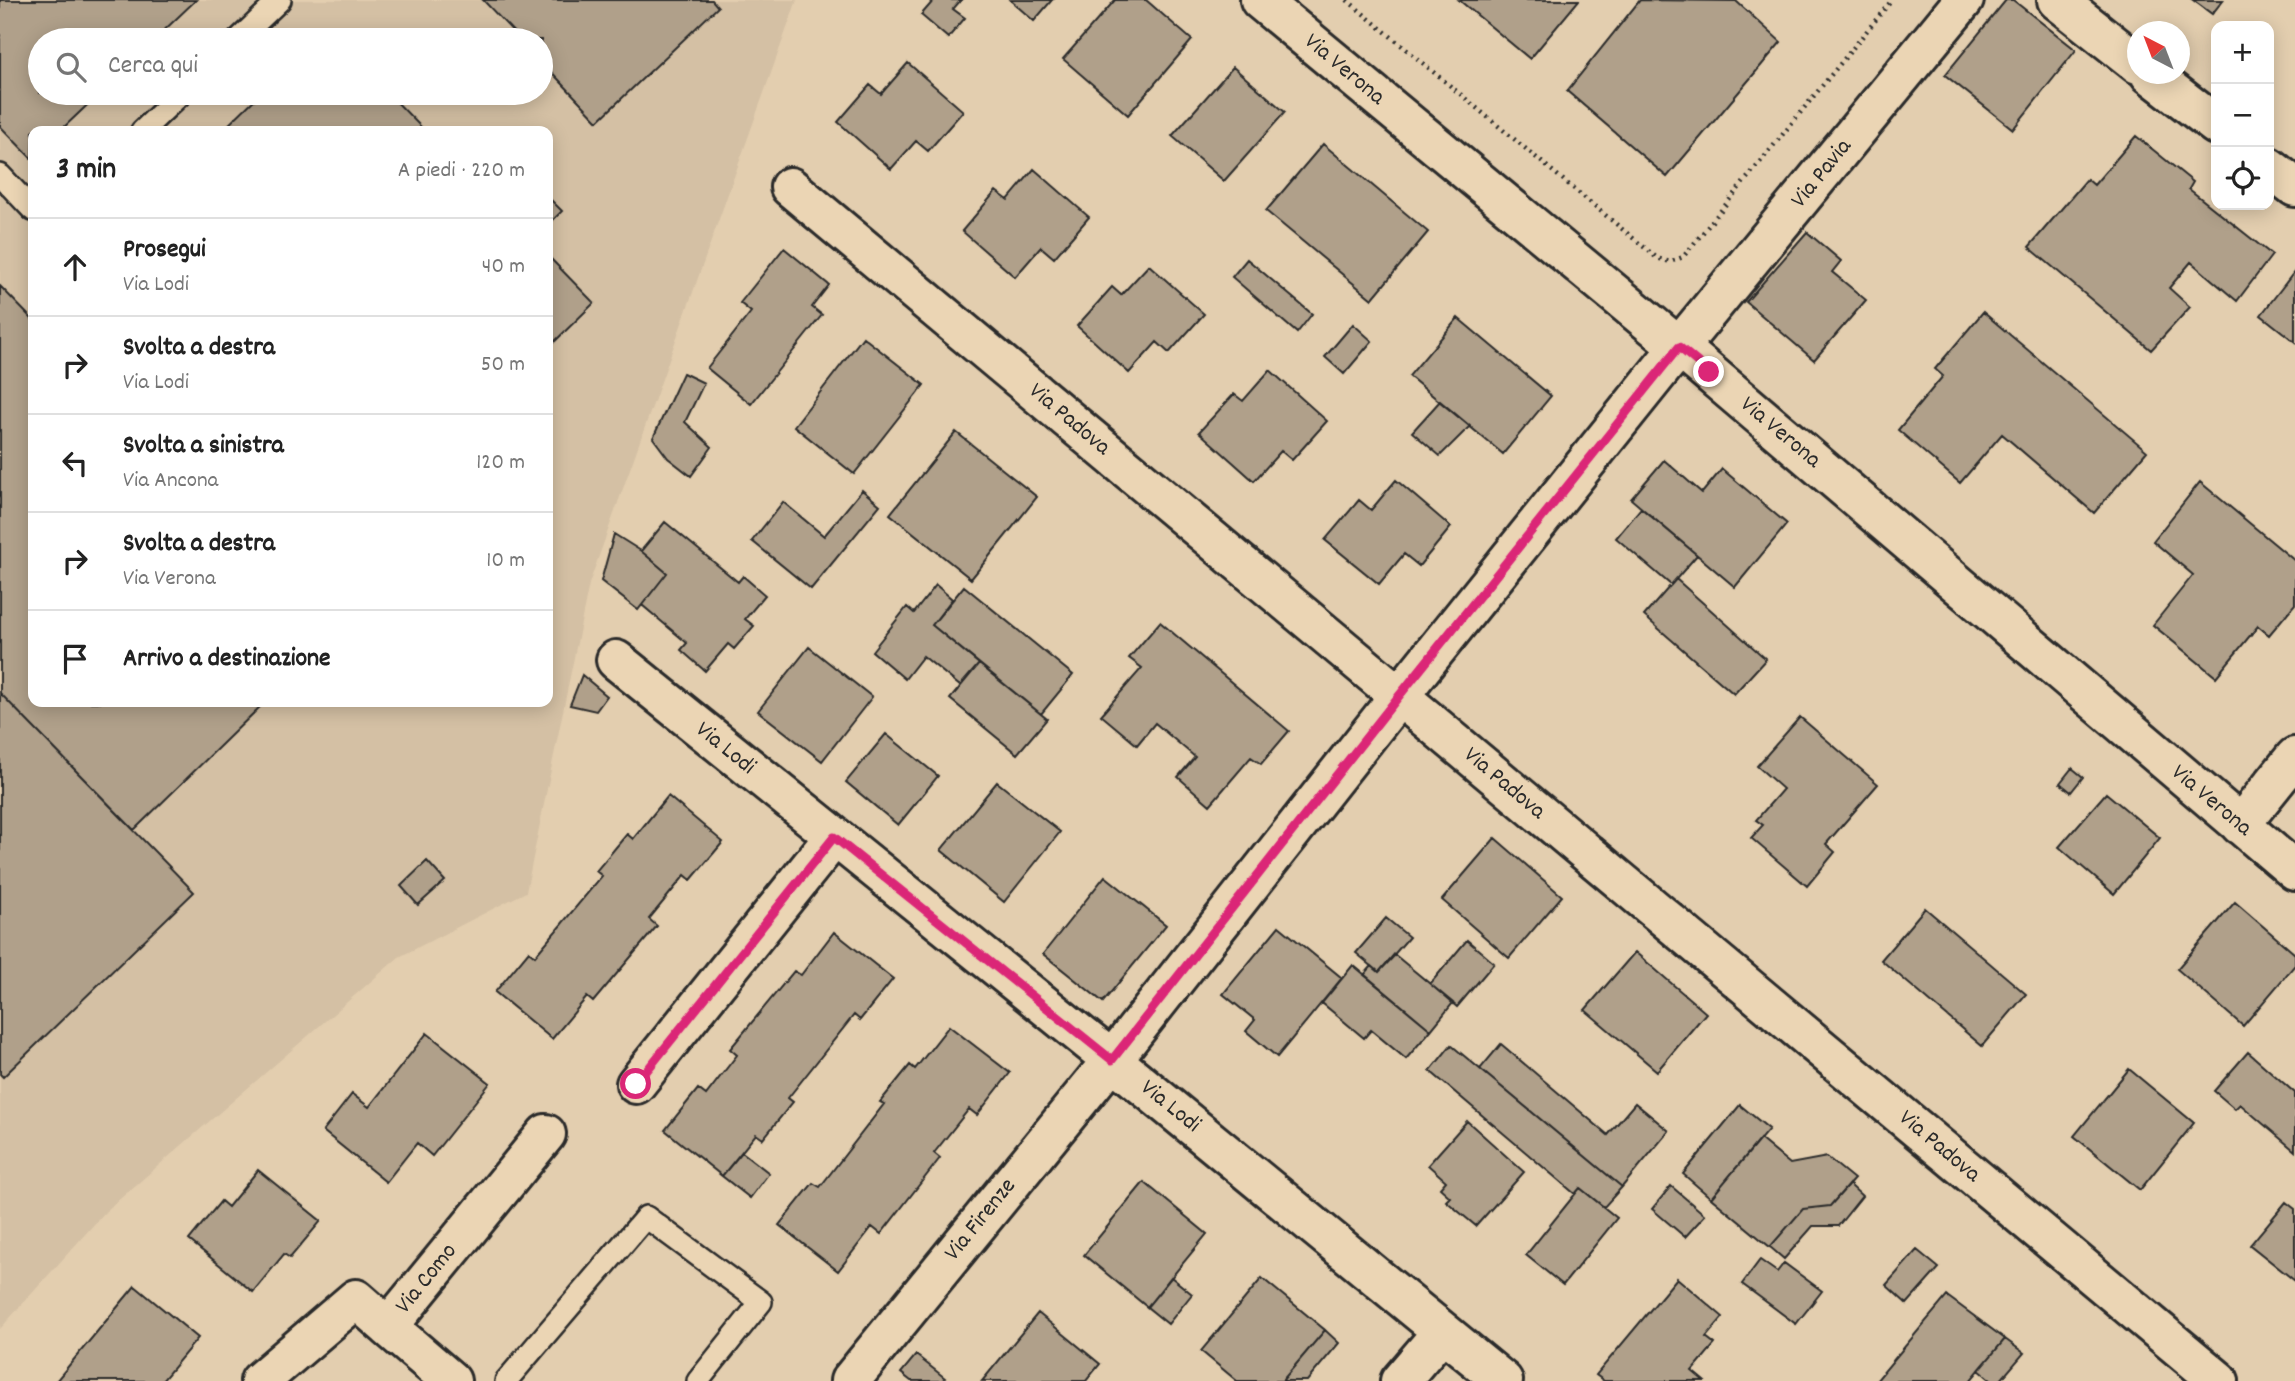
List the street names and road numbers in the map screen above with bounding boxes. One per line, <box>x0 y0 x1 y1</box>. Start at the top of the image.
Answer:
street label: Via Verona <box>1296 26 1393 115</box>
street label: Via Pavia <box>1783 131 1861 216</box>
street label: Via Padova <box>1021 375 1118 465</box>
street label: Via Verona <box>1732 389 1829 478</box>
street label: Via Lodi <box>688 714 762 784</box>
street label: Via Padova <box>1456 739 1553 829</box>
street label: Via Verona <box>2163 757 2260 846</box>
street label: Via Lodi <box>1133 1072 1207 1142</box>
street label: Via Padova <box>1891 1102 1988 1192</box>
street label: Via Firenze <box>937 1171 1025 1269</box>
street label: Via Como <box>388 1236 466 1322</box>

